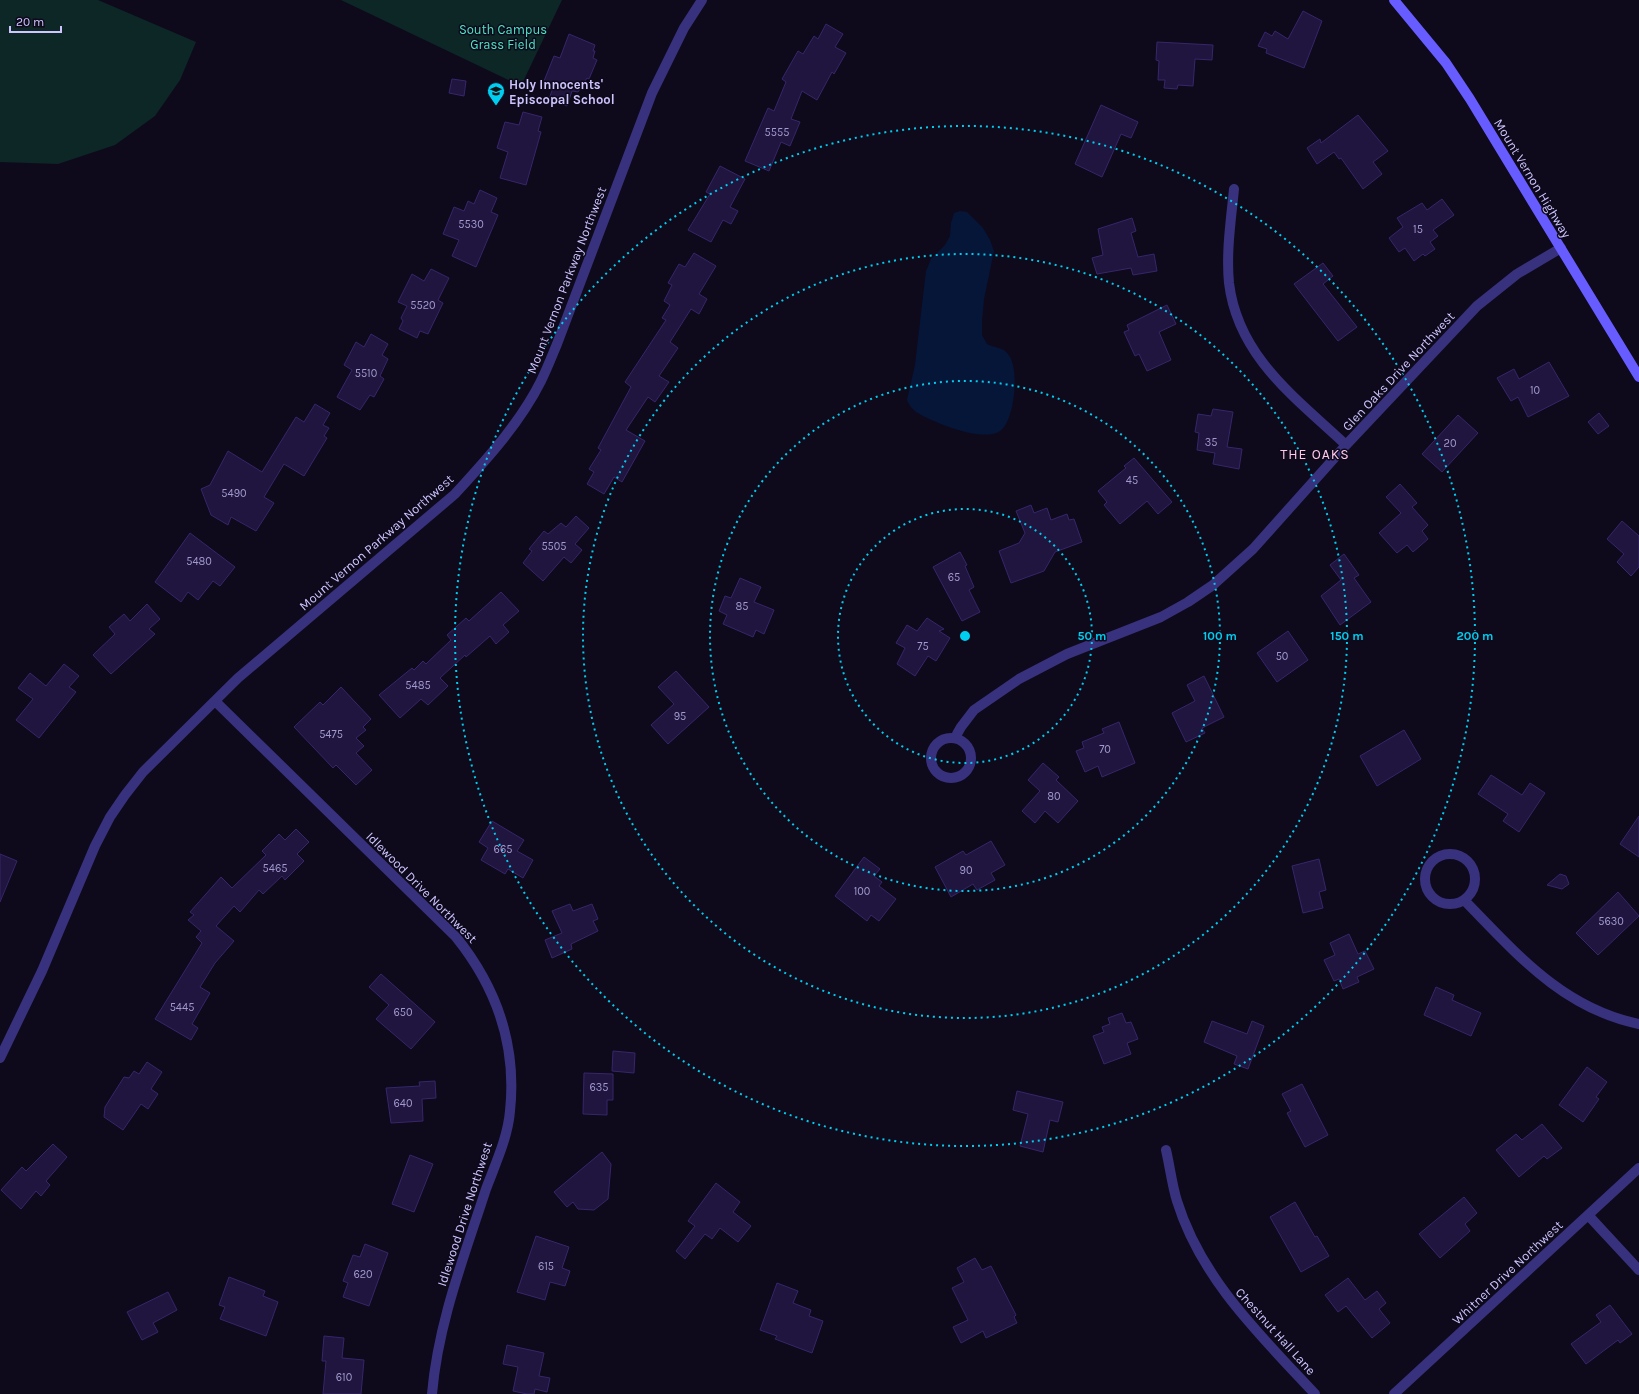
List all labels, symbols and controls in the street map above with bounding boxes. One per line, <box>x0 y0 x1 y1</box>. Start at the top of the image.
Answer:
scale bar <box>10 8 61 34</box>
text: 20 m <box>16 15 44 29</box>
park label: South Campus Grass Field <box>459 22 547 52</box>
place label: Holy Innocents' Episcopal School <box>509 77 615 107</box>
school or university icon: Holy Innocents' Episcopal School <box>486 81 506 106</box>
street label: Mount Vernon Highway <box>1491 116 1574 241</box>
house number: 5555 <box>765 126 789 139</box>
street label: Mount Vernon Parkway Northwest <box>524 184 609 376</box>
house number: 5530 <box>458 218 484 231</box>
house number: 15 <box>1413 223 1423 236</box>
house number: 5520 <box>410 299 436 312</box>
street label: Glen Oaks Drive Northwest <box>1339 309 1457 434</box>
house number: 5510 <box>355 367 377 380</box>
house number: 10 <box>1530 384 1540 397</box>
house number: 35 <box>1205 436 1217 449</box>
house number: 20 <box>1444 437 1456 450</box>
district label: THE OAKS <box>1280 446 1350 463</box>
street label: Mount Vernon Parkway Northwest <box>296 471 457 613</box>
house number: 45 <box>1126 474 1138 487</box>
house number: 5490 <box>221 487 247 500</box>
house number: 5505 <box>541 540 567 553</box>
house number: 5480 <box>186 555 212 568</box>
house number: 65 <box>948 571 960 584</box>
house number: 85 <box>736 600 748 613</box>
centre of rings <box>958 629 972 643</box>
text: 50 m <box>1078 629 1107 643</box>
text: 100 m <box>1203 629 1237 643</box>
text: 150 m <box>1330 629 1364 643</box>
text: 200 m <box>1457 629 1493 643</box>
house number: 75 <box>917 640 929 653</box>
house number: 50 <box>1276 650 1288 663</box>
house number: 5485 <box>405 679 431 692</box>
house number: 95 <box>674 710 686 723</box>
house number: 5475 <box>319 728 343 741</box>
house number: 70 <box>1099 743 1111 756</box>
house number: 80 <box>1047 790 1061 803</box>
street label: Idlewood Drive Northwest <box>363 829 480 946</box>
house number: 665 <box>494 843 512 856</box>
house number: 5465 <box>263 862 287 875</box>
house number: 90 <box>960 864 972 877</box>
house number: 100 <box>854 885 870 898</box>
house number: 5630 <box>1598 915 1624 928</box>
house number: 5445 <box>170 1001 194 1014</box>
house number: 650 <box>393 1006 413 1019</box>
house number: 635 <box>589 1081 609 1094</box>
house number: 640 <box>394 1097 412 1110</box>
street label: Idlewood Drive Northwest <box>434 1140 495 1288</box>
street label: Whitner Drive Northwest <box>1449 1217 1566 1327</box>
house number: 615 <box>538 1260 554 1273</box>
house number: 620 <box>353 1268 373 1281</box>
street label: Chestnut Hall Lane <box>1233 1285 1319 1378</box>
house number: 610 <box>336 1371 352 1384</box>

